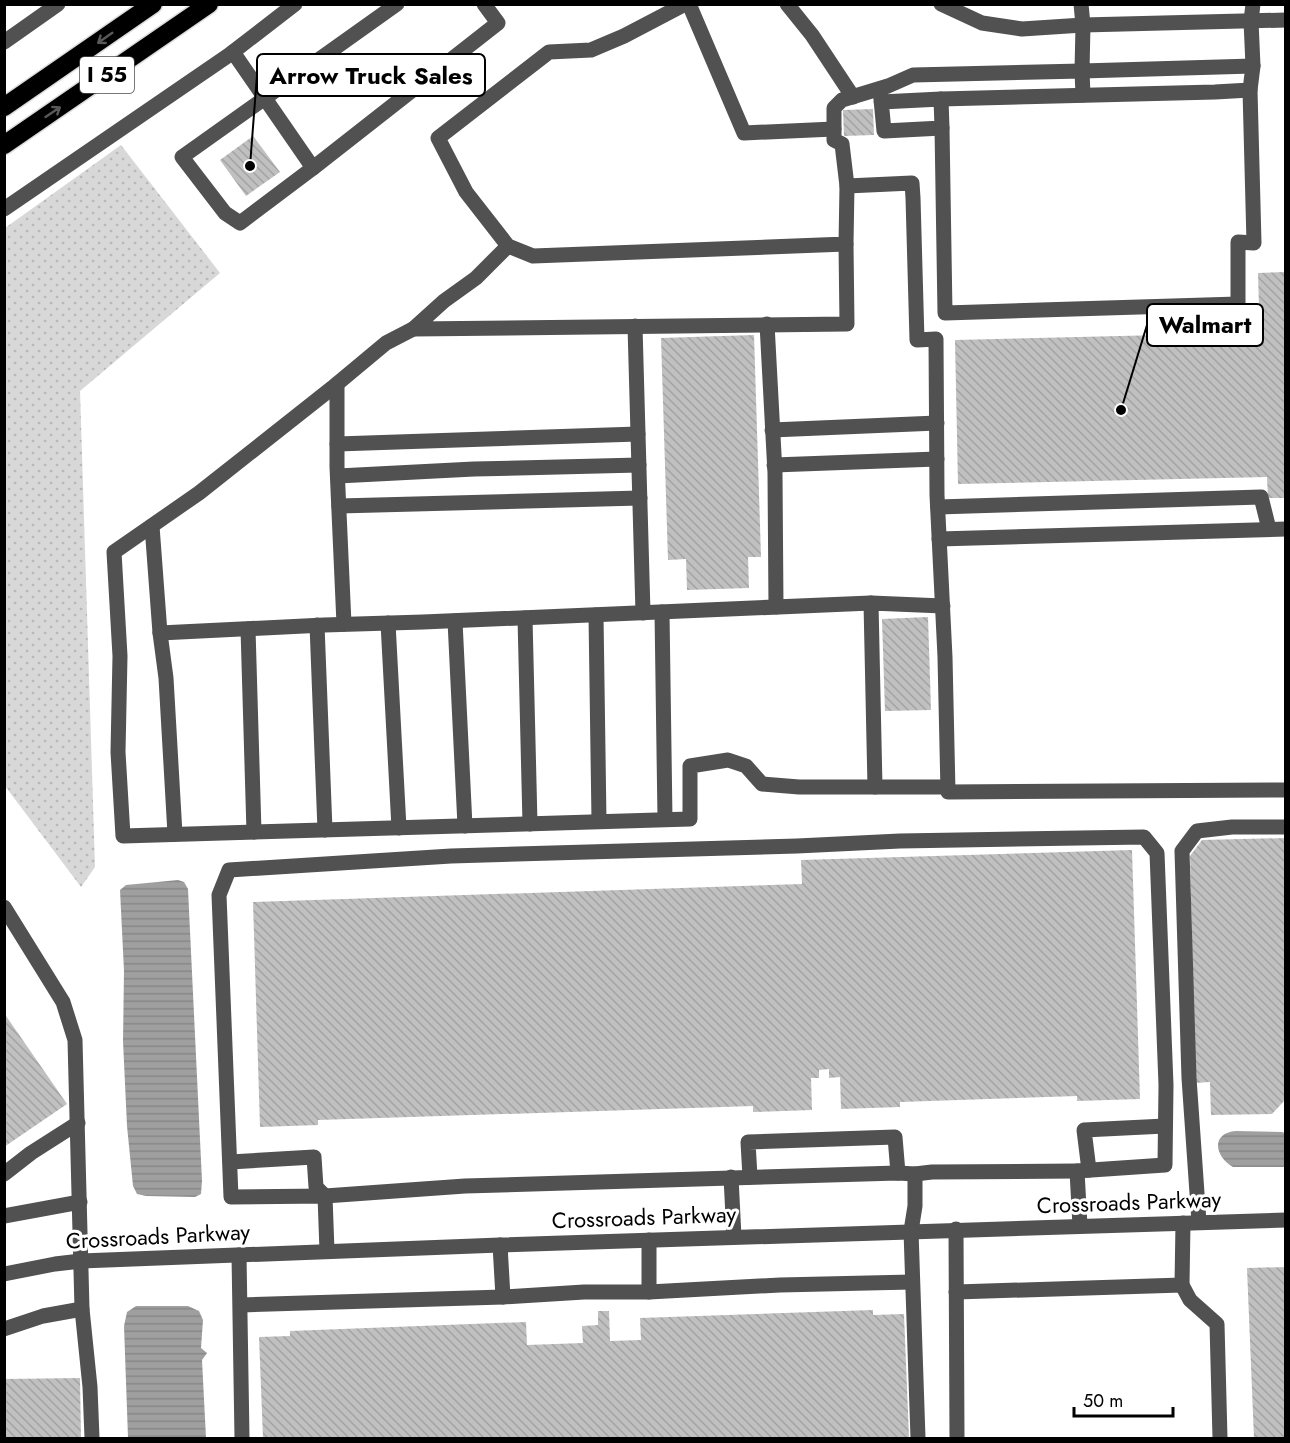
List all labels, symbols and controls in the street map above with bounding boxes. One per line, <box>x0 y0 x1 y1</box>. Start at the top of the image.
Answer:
one-way arrow <box>97 32 113 44</box>
callout: Arrow Truck Sales <box>257 54 485 96</box>
road number: I 55 <box>80 57 134 93</box>
text: Arrow Truck Sales <box>268 58 473 93</box>
one-way arrow <box>44 106 60 118</box>
callout: Walmart <box>1147 304 1263 346</box>
text: Walmart <box>1159 307 1252 342</box>
street label: Crossroads Parkway <box>1036 1183 1222 1221</box>
street label: Crossroads Parkway <box>551 1198 737 1236</box>
street label: Crossroads Parkway <box>65 1215 251 1257</box>
scale bar <box>1074 1380 1173 1418</box>
text: 50 m <box>1083 1388 1123 1414</box>

